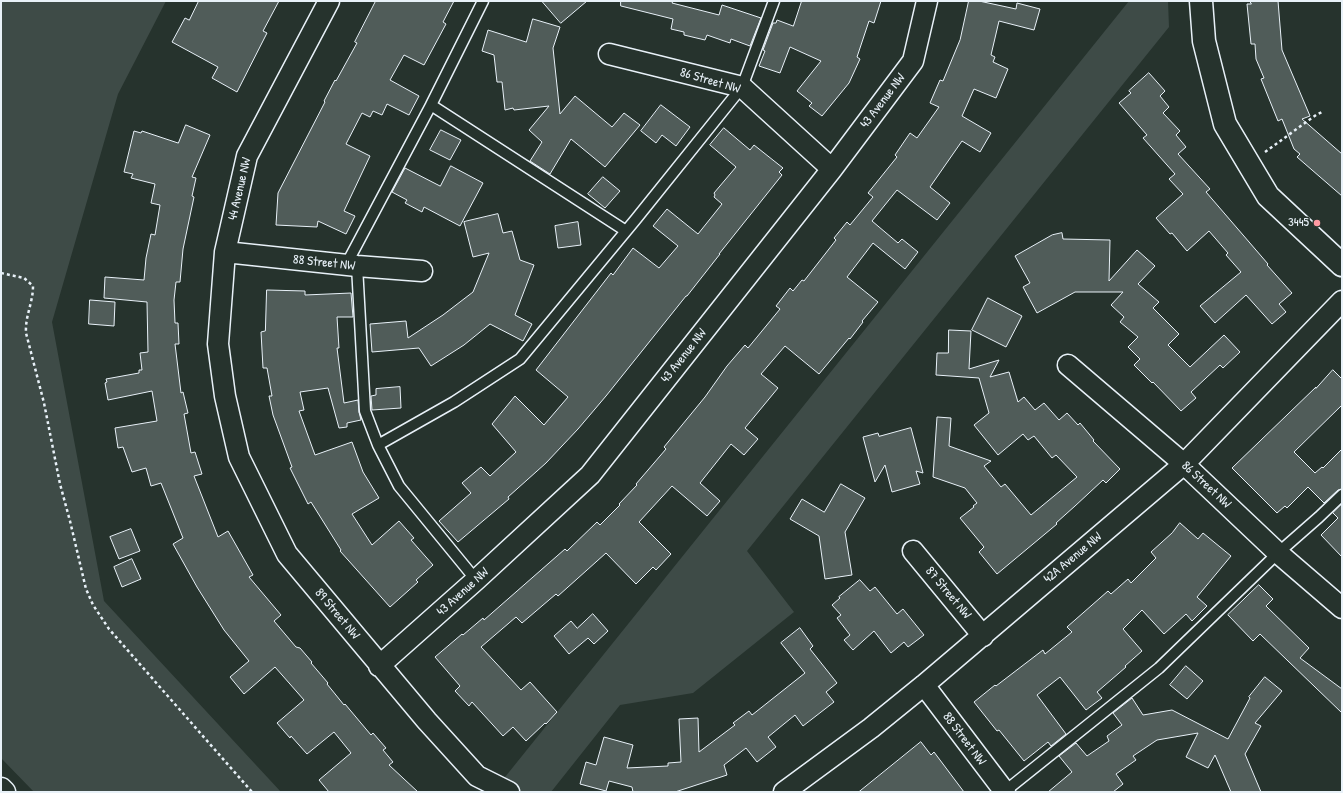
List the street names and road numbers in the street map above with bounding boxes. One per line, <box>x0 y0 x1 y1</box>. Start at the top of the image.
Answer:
street label: 86 Street NW <box>678 65 742 97</box>
street label: 43 Avenue NW <box>857 71 909 131</box>
street label: 44 Avenue NW <box>225 156 255 222</box>
street label: 88 Street NW <box>292 252 356 274</box>
street label: 43 Avenue NW <box>658 326 710 386</box>
street label: 86 Street NW <box>1178 458 1234 512</box>
street label: 42A Avenue NW <box>1041 529 1105 587</box>
street label: 87 Street NW <box>922 564 974 622</box>
street label: 43 Avenue NW <box>434 565 492 619</box>
street label: 89 Street NW <box>311 585 363 643</box>
street label: 88 Street NW <box>939 709 989 769</box>

